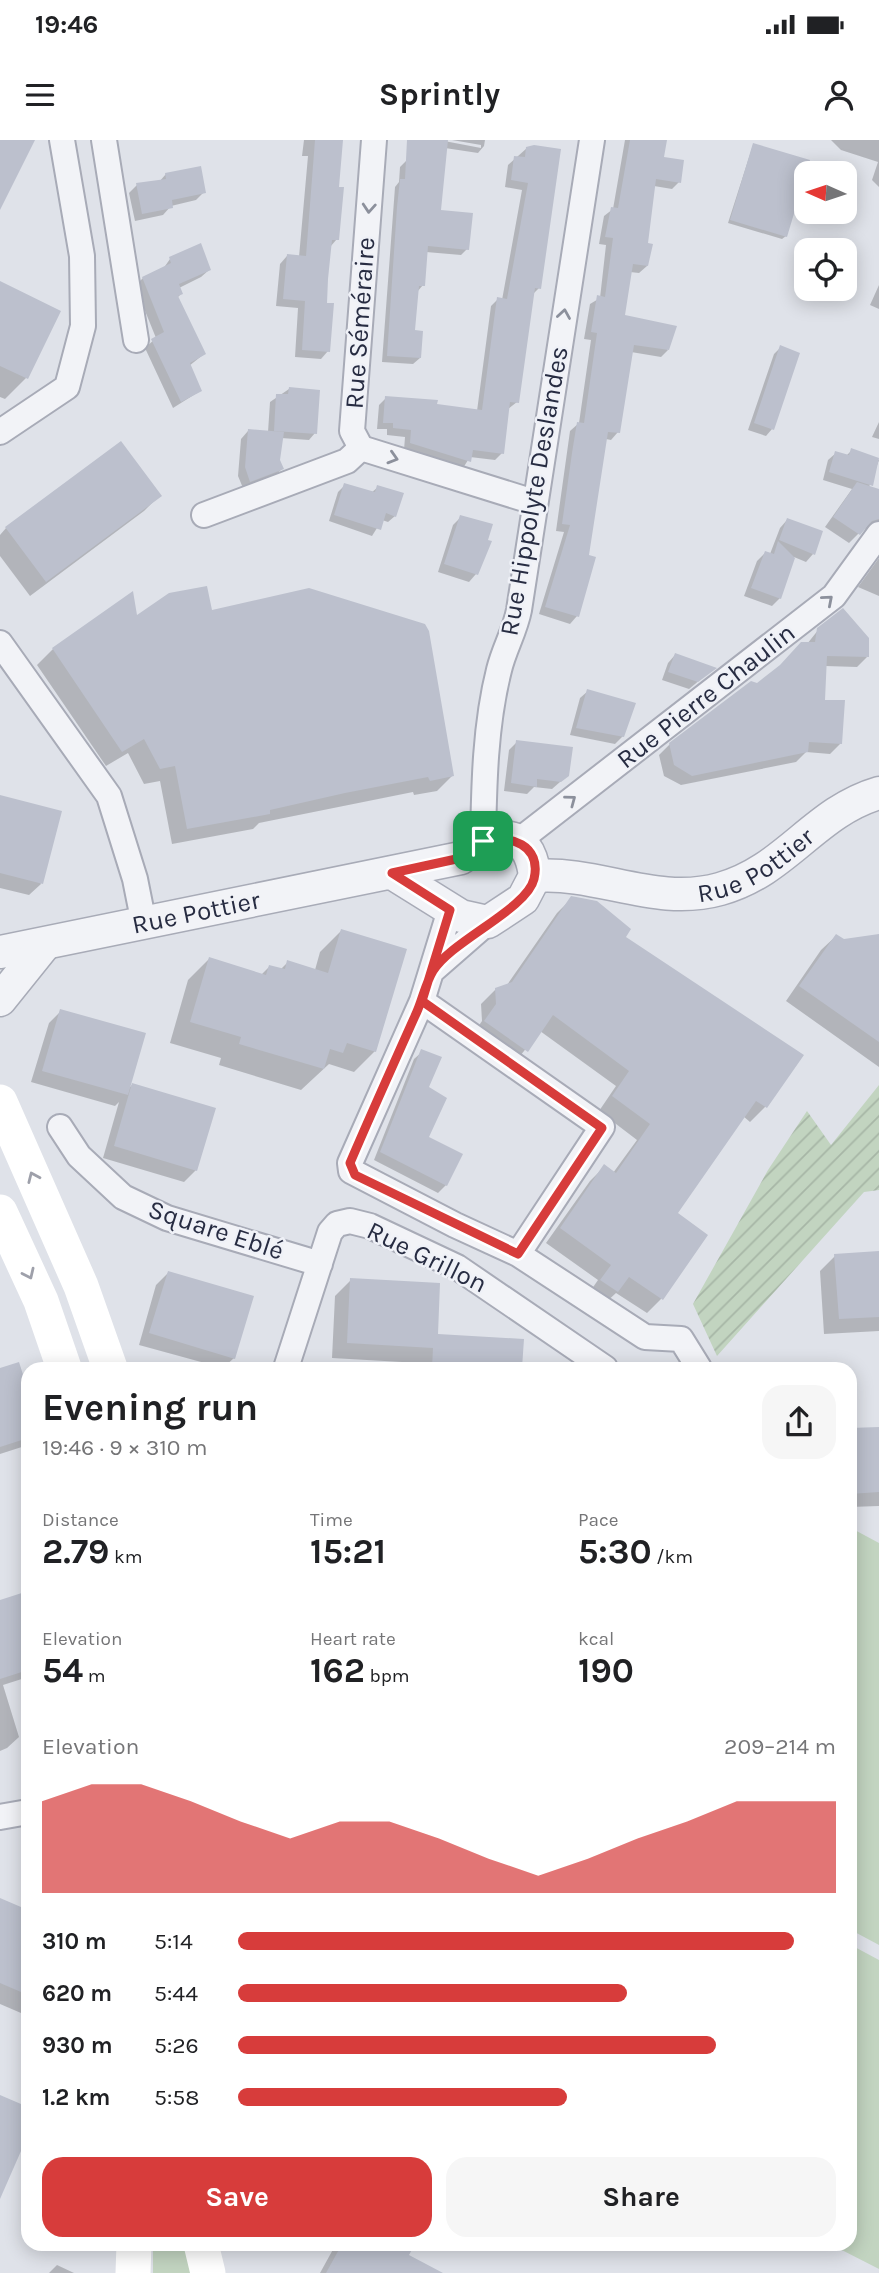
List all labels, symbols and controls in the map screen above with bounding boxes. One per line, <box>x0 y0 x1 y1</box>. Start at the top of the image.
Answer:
text: 19:46 <box>35 9 98 40</box>
icon: menu <box>21 76 59 114</box>
text: Sprintly <box>379 76 500 113</box>
icon: person <box>820 76 858 114</box>
north arrow <box>794 161 858 224</box>
map controls <box>794 161 857 301</box>
one-way arrow <box>362 203 377 214</box>
street label: Rue Séméraire <box>339 236 381 410</box>
button: locate <box>794 238 857 301</box>
one-way arrow <box>557 308 572 320</box>
street label: Rue Hippolyte Deslandes <box>493 344 575 638</box>
one-way arrow <box>386 450 398 464</box>
one-way arrow <box>819 596 832 608</box>
street label: Rue Pierre Chaulin <box>611 617 801 775</box>
one-way arrow <box>563 795 575 808</box>
pin <box>453 811 513 871</box>
street label: Rue Pottier <box>695 821 820 909</box>
icon: arrive <box>464 822 502 860</box>
street label: Rue Pottier <box>129 884 263 940</box>
one-way arrow <box>27 1172 41 1184</box>
street label: Square Eblé <box>144 1194 288 1266</box>
street label: Rue Grillon <box>362 1215 492 1299</box>
one-way arrow <box>21 1266 35 1279</box>
text: Evening run <box>42 1385 258 1430</box>
button: share <box>762 1385 836 1459</box>
text: 19:46 · 9 × 310 m <box>42 1434 207 1461</box>
text: Distance <box>42 1509 119 1531</box>
text: Time <box>310 1509 353 1531</box>
text: Pace <box>578 1509 619 1531</box>
text: 2.79 <box>42 1531 109 1572</box>
text: 15:21 <box>310 1531 386 1572</box>
text: 5:30 <box>578 1531 652 1572</box>
text: km <box>109 1546 142 1568</box>
text: /km <box>652 1546 693 1568</box>
text: Elevation <box>42 1628 122 1650</box>
text: Heart rate <box>310 1628 396 1650</box>
text: kcal <box>578 1628 614 1650</box>
text: 54 <box>42 1650 83 1691</box>
text: 162 <box>310 1650 365 1691</box>
text: 190 <box>578 1650 634 1691</box>
text: m <box>83 1665 106 1687</box>
text: bpm <box>365 1665 410 1687</box>
text: Elevation <box>42 1733 139 1760</box>
text: 209–214 m <box>724 1733 836 1760</box>
text: 310 m <box>42 1928 107 1955</box>
text: 5:14 <box>154 1928 193 1955</box>
text: 620 m <box>42 1980 112 2007</box>
text: 5:44 <box>154 1980 198 2007</box>
text: 930 m <box>42 2032 113 2059</box>
text: 5:26 <box>154 2032 199 2059</box>
text: 1.2 km <box>42 2084 110 2111</box>
text: 5:58 <box>154 2084 199 2111</box>
button: Save <box>42 2157 432 2237</box>
button: Share <box>446 2157 836 2237</box>

